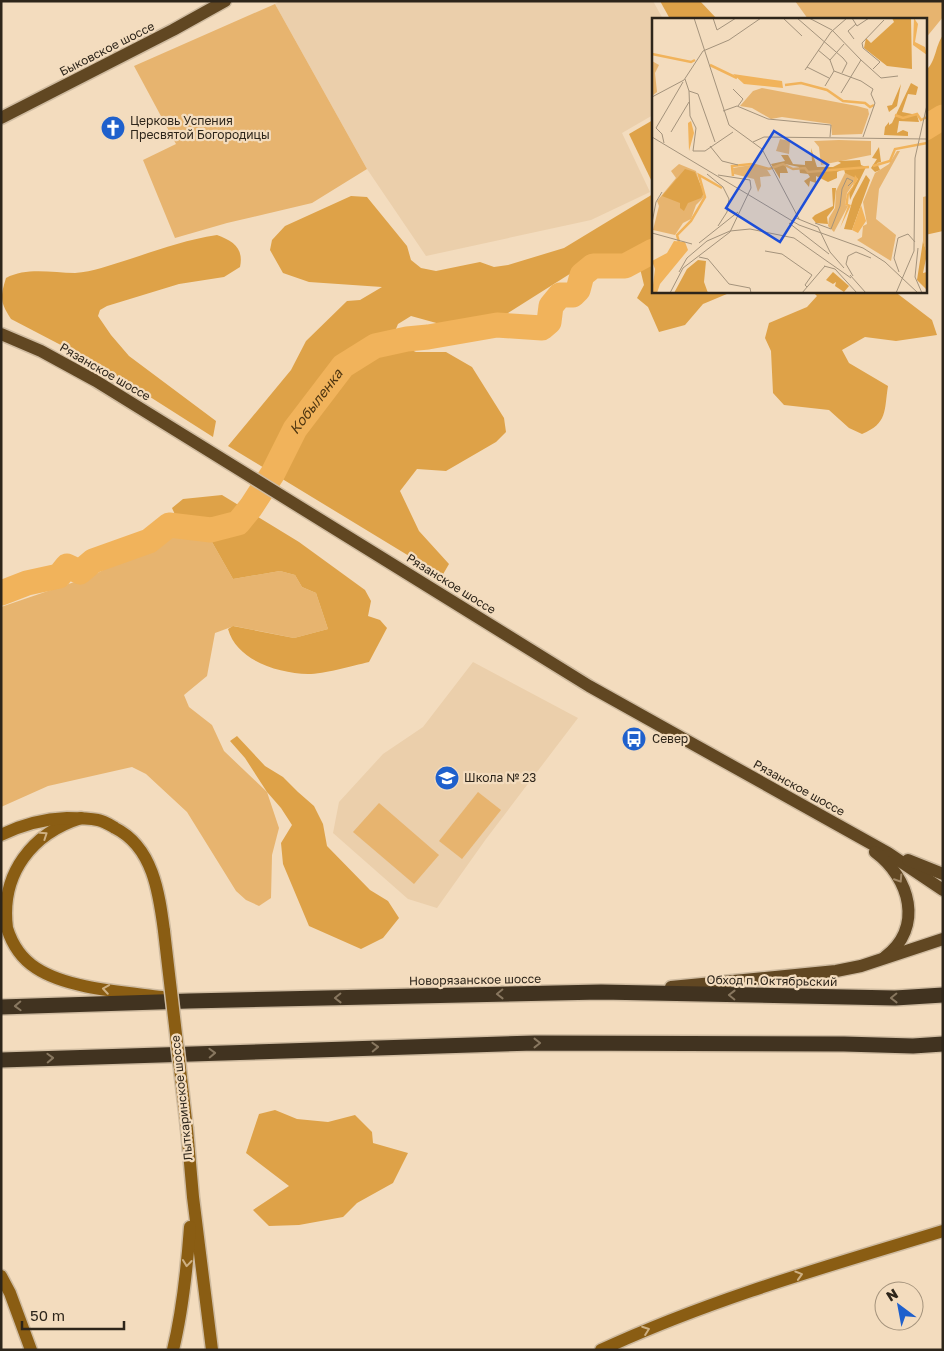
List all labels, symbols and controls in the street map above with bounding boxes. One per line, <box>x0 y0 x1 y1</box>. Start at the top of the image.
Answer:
street label: Быковское шоссе <box>57 18 157 79</box>
inset map <box>652 18 926 292</box>
place label: Церковь Успения Пресвятой Богородицы <box>130 113 270 142</box>
church icon: Церковь Успения Пресвятой Богородицы <box>100 115 126 141</box>
street label: Рязанское шоссе <box>57 339 153 404</box>
water label: Кобыленка <box>285 364 346 437</box>
street label: Рязанское шоссе <box>404 550 499 617</box>
bus stop icon: Север <box>621 726 647 752</box>
place label: Север <box>652 731 688 746</box>
street label: Рязанское шоссе <box>751 756 848 819</box>
school or university icon: Школа № 23 <box>434 765 460 791</box>
place label: Школа № 23 <box>464 770 536 785</box>
one-way arrow <box>38 832 48 841</box>
one-way arrow <box>893 873 902 882</box>
street label: Новорязанское шоссе <box>409 971 541 988</box>
street label: Обход п. Октябрьский <box>707 972 837 989</box>
one-way arrow <box>102 985 110 995</box>
one-way arrow <box>496 989 504 1000</box>
one-way arrow <box>727 990 735 1001</box>
one-way arrow <box>333 993 341 1003</box>
one-way arrow <box>890 993 898 1003</box>
one-way arrow <box>13 1001 21 1012</box>
street label: Лыткаринское шоссе <box>167 1035 196 1162</box>
one-way arrow <box>534 1038 541 1048</box>
one-way arrow <box>371 1042 379 1053</box>
one-way arrow <box>209 1047 217 1058</box>
one-way arrow <box>46 1053 54 1063</box>
one-way arrow <box>182 1259 193 1267</box>
one-way arrow <box>794 1270 802 1280</box>
north arrow <box>874 1281 924 1331</box>
text: N <box>883 1285 901 1305</box>
scale bar <box>22 1298 125 1330</box>
text: 50 m <box>30 1306 65 1324</box>
one-way arrow <box>641 1326 650 1336</box>

